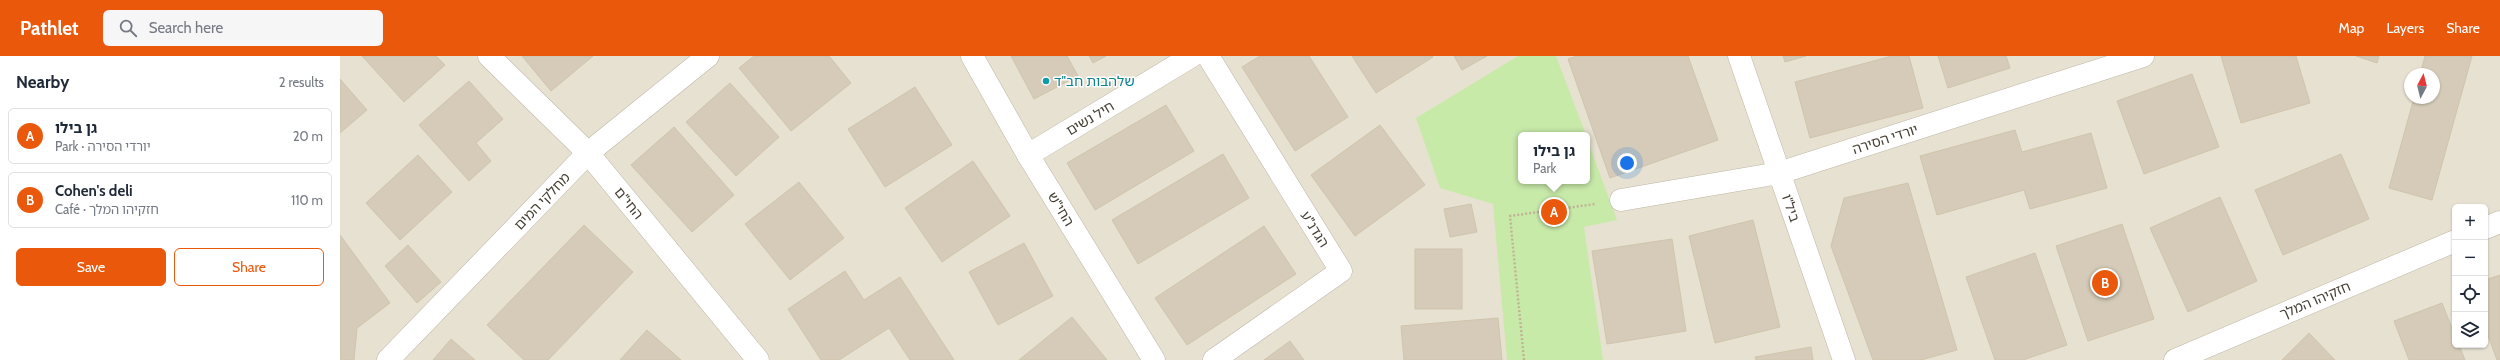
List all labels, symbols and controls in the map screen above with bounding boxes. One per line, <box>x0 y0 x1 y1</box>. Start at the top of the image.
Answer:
search box <box>103 10 383 46</box>
text: Pathlet <box>20 17 79 40</box>
icon: search <box>117 17 139 39</box>
text: Search here <box>149 19 223 37</box>
text: Map <box>2339 19 2364 37</box>
text: Layers <box>2386 19 2424 37</box>
text: Share <box>2446 19 2480 37</box>
north arrow <box>2404 68 2440 104</box>
text: Nearby <box>16 72 69 92</box>
place label: שלהבות חב"ד <box>1054 72 1135 90</box>
text: 2 results <box>279 74 324 90</box>
marker: שלהבות חב"ד <box>1041 76 1051 86</box>
street label: חיל נשים <box>1063 97 1117 139</box>
text: גן בילו <box>55 119 97 137</box>
street label: יורדי הסירה <box>1850 120 1920 158</box>
text: A <box>26 128 34 144</box>
text: 20 m <box>293 128 323 144</box>
popup <box>1518 132 1590 184</box>
text: Park · יורדי הסירה <box>55 138 151 154</box>
text: גן בילו <box>1533 142 1575 160</box>
your location <box>1617 153 1637 173</box>
text: Park <box>1533 160 1556 176</box>
street label: מחלקי המים <box>510 168 574 234</box>
text: Cohen's deli <box>55 182 133 200</box>
street label: החי"ם <box>611 183 647 223</box>
street label: החי"ש <box>1044 189 1078 229</box>
text: B <box>26 192 34 208</box>
text: 110 m <box>291 192 323 208</box>
street label: ביל"ו <box>1778 192 1804 224</box>
pin: A <box>1541 197 1567 227</box>
text: Café · חזקיהו המלך <box>55 201 159 217</box>
map controls <box>2452 204 2488 348</box>
button: + <box>2452 204 2488 240</box>
street label: הגדנ"ע <box>1297 207 1333 251</box>
button: − <box>2452 240 2488 276</box>
button: Save <box>16 248 166 286</box>
button: Share <box>174 248 324 286</box>
pin: B <box>2092 268 2118 298</box>
button: locate <box>2452 276 2488 312</box>
street label: חזקיהו המלך <box>2277 277 2353 323</box>
button: layers <box>2452 312 2488 348</box>

